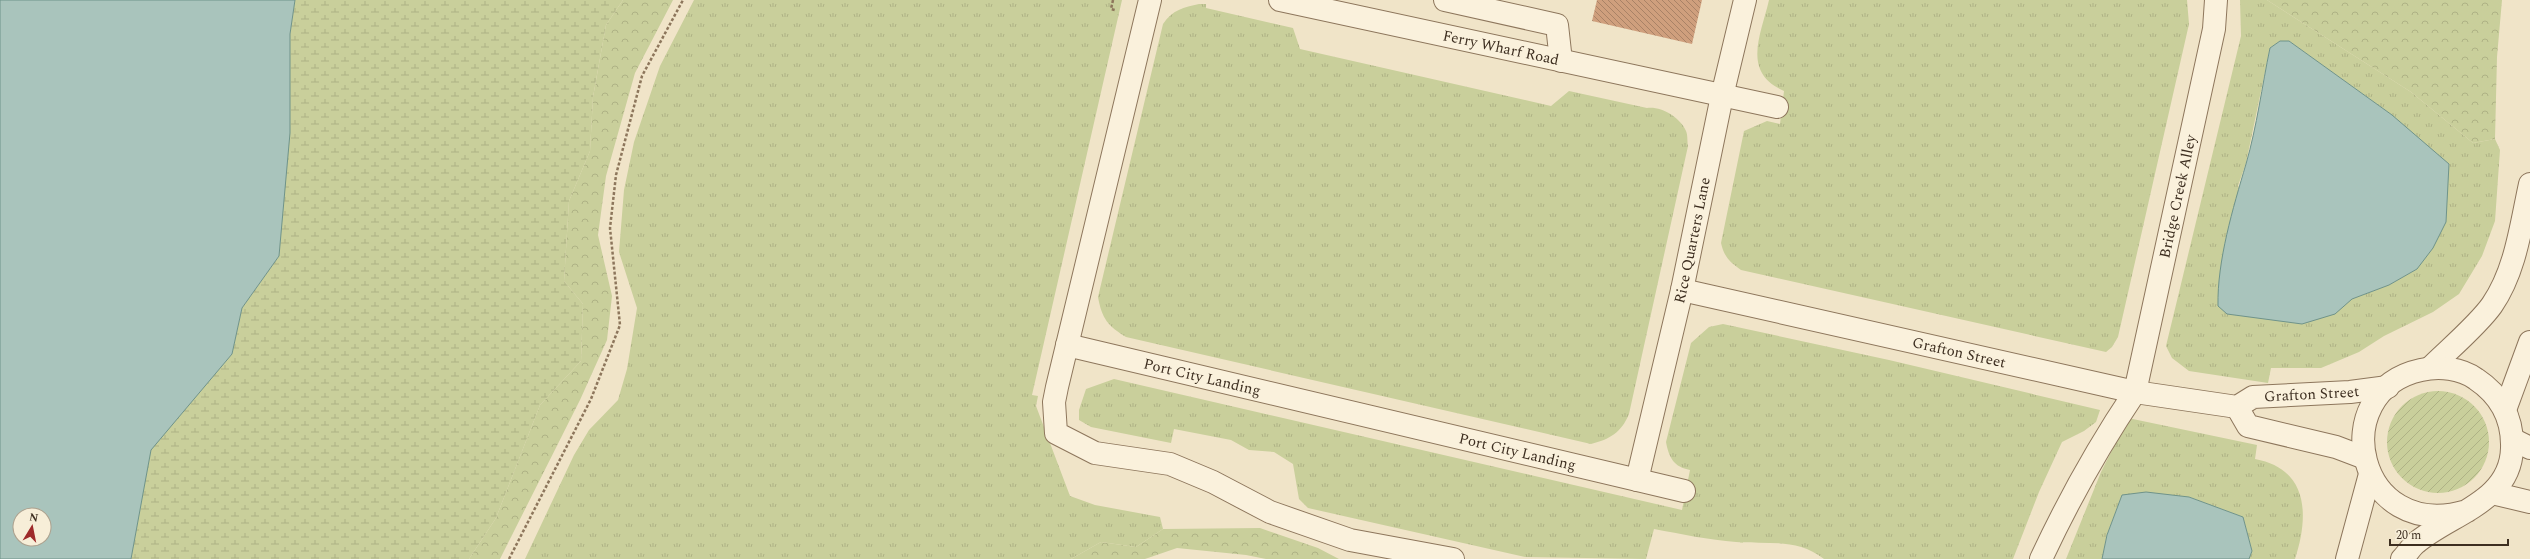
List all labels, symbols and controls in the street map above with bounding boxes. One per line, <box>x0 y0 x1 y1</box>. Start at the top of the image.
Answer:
street label: Ferry Wharf Road <box>1441 24 1561 71</box>
street label: Bridge Creek Alley <box>2153 132 2202 260</box>
street label: Rice Quarters Lane <box>1668 175 1716 306</box>
street label: Grafton Street <box>1910 331 2008 374</box>
street label: Port City Landing <box>1141 352 1263 402</box>
street label: Grafton Street <box>2263 379 2361 408</box>
street label: Port City Landing <box>1457 427 1579 477</box>
north arrow <box>12 507 52 547</box>
text: N <box>28 508 40 527</box>
scale bar <box>2390 521 2508 547</box>
text: 20 m <box>2396 526 2421 545</box>

